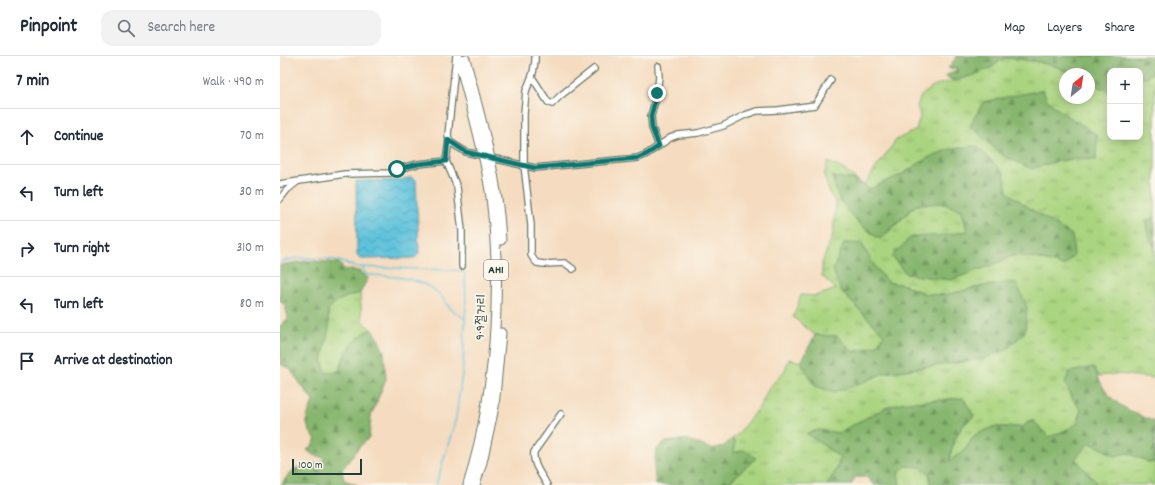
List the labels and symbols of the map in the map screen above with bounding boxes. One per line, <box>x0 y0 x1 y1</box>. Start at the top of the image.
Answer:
north arrow <box>1059 68 1095 104</box>
route end <box>648 84 666 102</box>
route start <box>388 160 406 178</box>
road number: AH1 <box>484 260 508 280</box>
street label: 9·9절거리 <box>472 294 492 340</box>
scale bar <box>292 457 362 476</box>

